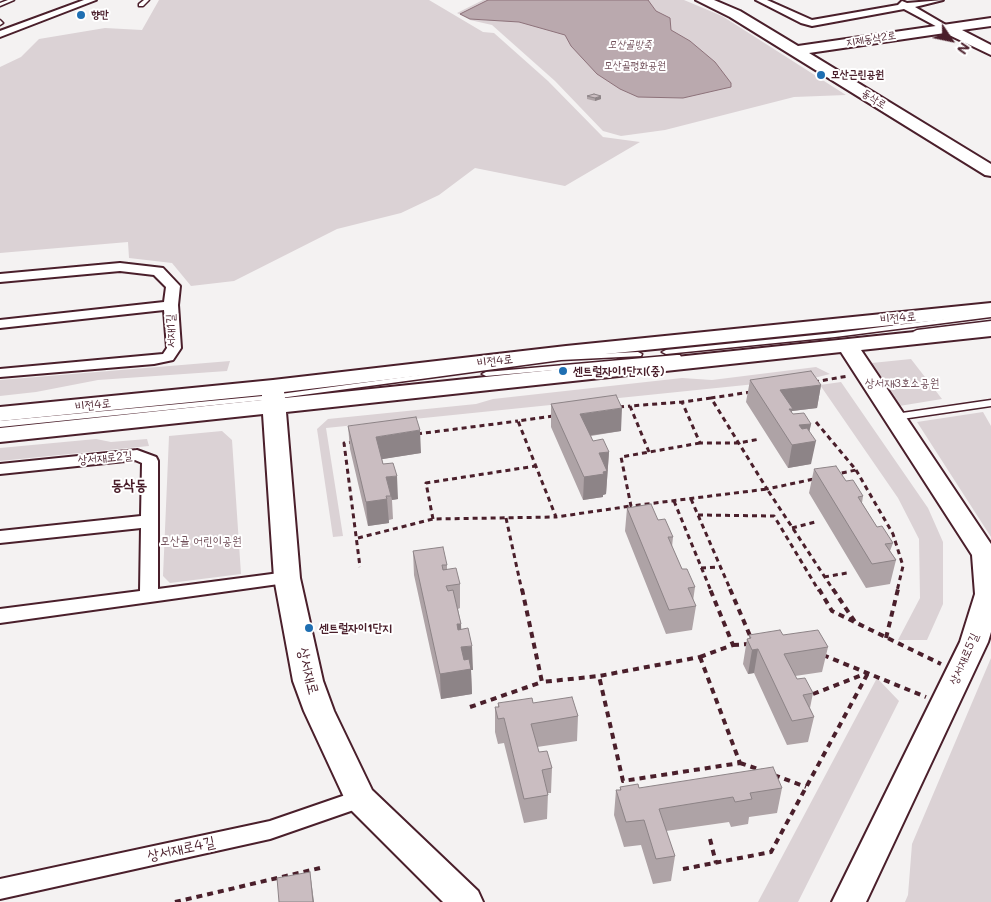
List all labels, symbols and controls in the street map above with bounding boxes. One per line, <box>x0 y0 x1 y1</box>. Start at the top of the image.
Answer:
place label: 향만 <box>91 8 109 22</box>
marker: 향만 <box>75 9 87 21</box>
north arrow <box>926 15 976 65</box>
street label: 지제동삭2로 <box>845 29 897 49</box>
water label: 모산골방죽 <box>608 38 652 52</box>
text: N <box>953 39 975 58</box>
park label: 모산골평화공원 <box>604 59 666 73</box>
place label: 모산근린공원 <box>831 68 884 82</box>
marker: 모산근린공원 <box>815 69 827 81</box>
street label: 동삭로 <box>859 86 889 112</box>
street label: 비전4로 <box>879 309 917 327</box>
street label: 서재1길 <box>164 314 178 348</box>
street label: 비전4로 <box>476 352 514 370</box>
place label: 센트럴자이1단지(중) <box>573 364 665 378</box>
marker: 센트럴자이1단지(중) <box>557 365 569 377</box>
park label: 상서재3호소공원 <box>865 376 939 390</box>
street label: 비전4로 <box>74 396 112 414</box>
street label: 상서재로2길 <box>77 448 133 468</box>
district label: 동삭동 <box>111 476 147 494</box>
park label: 모산골 어린이공원 <box>160 534 242 548</box>
place label: 센트럴자이1단지 <box>319 621 392 635</box>
marker: 센트럴자이1단지 <box>303 622 315 634</box>
street label: 상서재로5길 <box>946 631 982 687</box>
street label: 상서재로 <box>293 645 323 697</box>
street label: 상서재로4길 <box>145 833 217 865</box>

